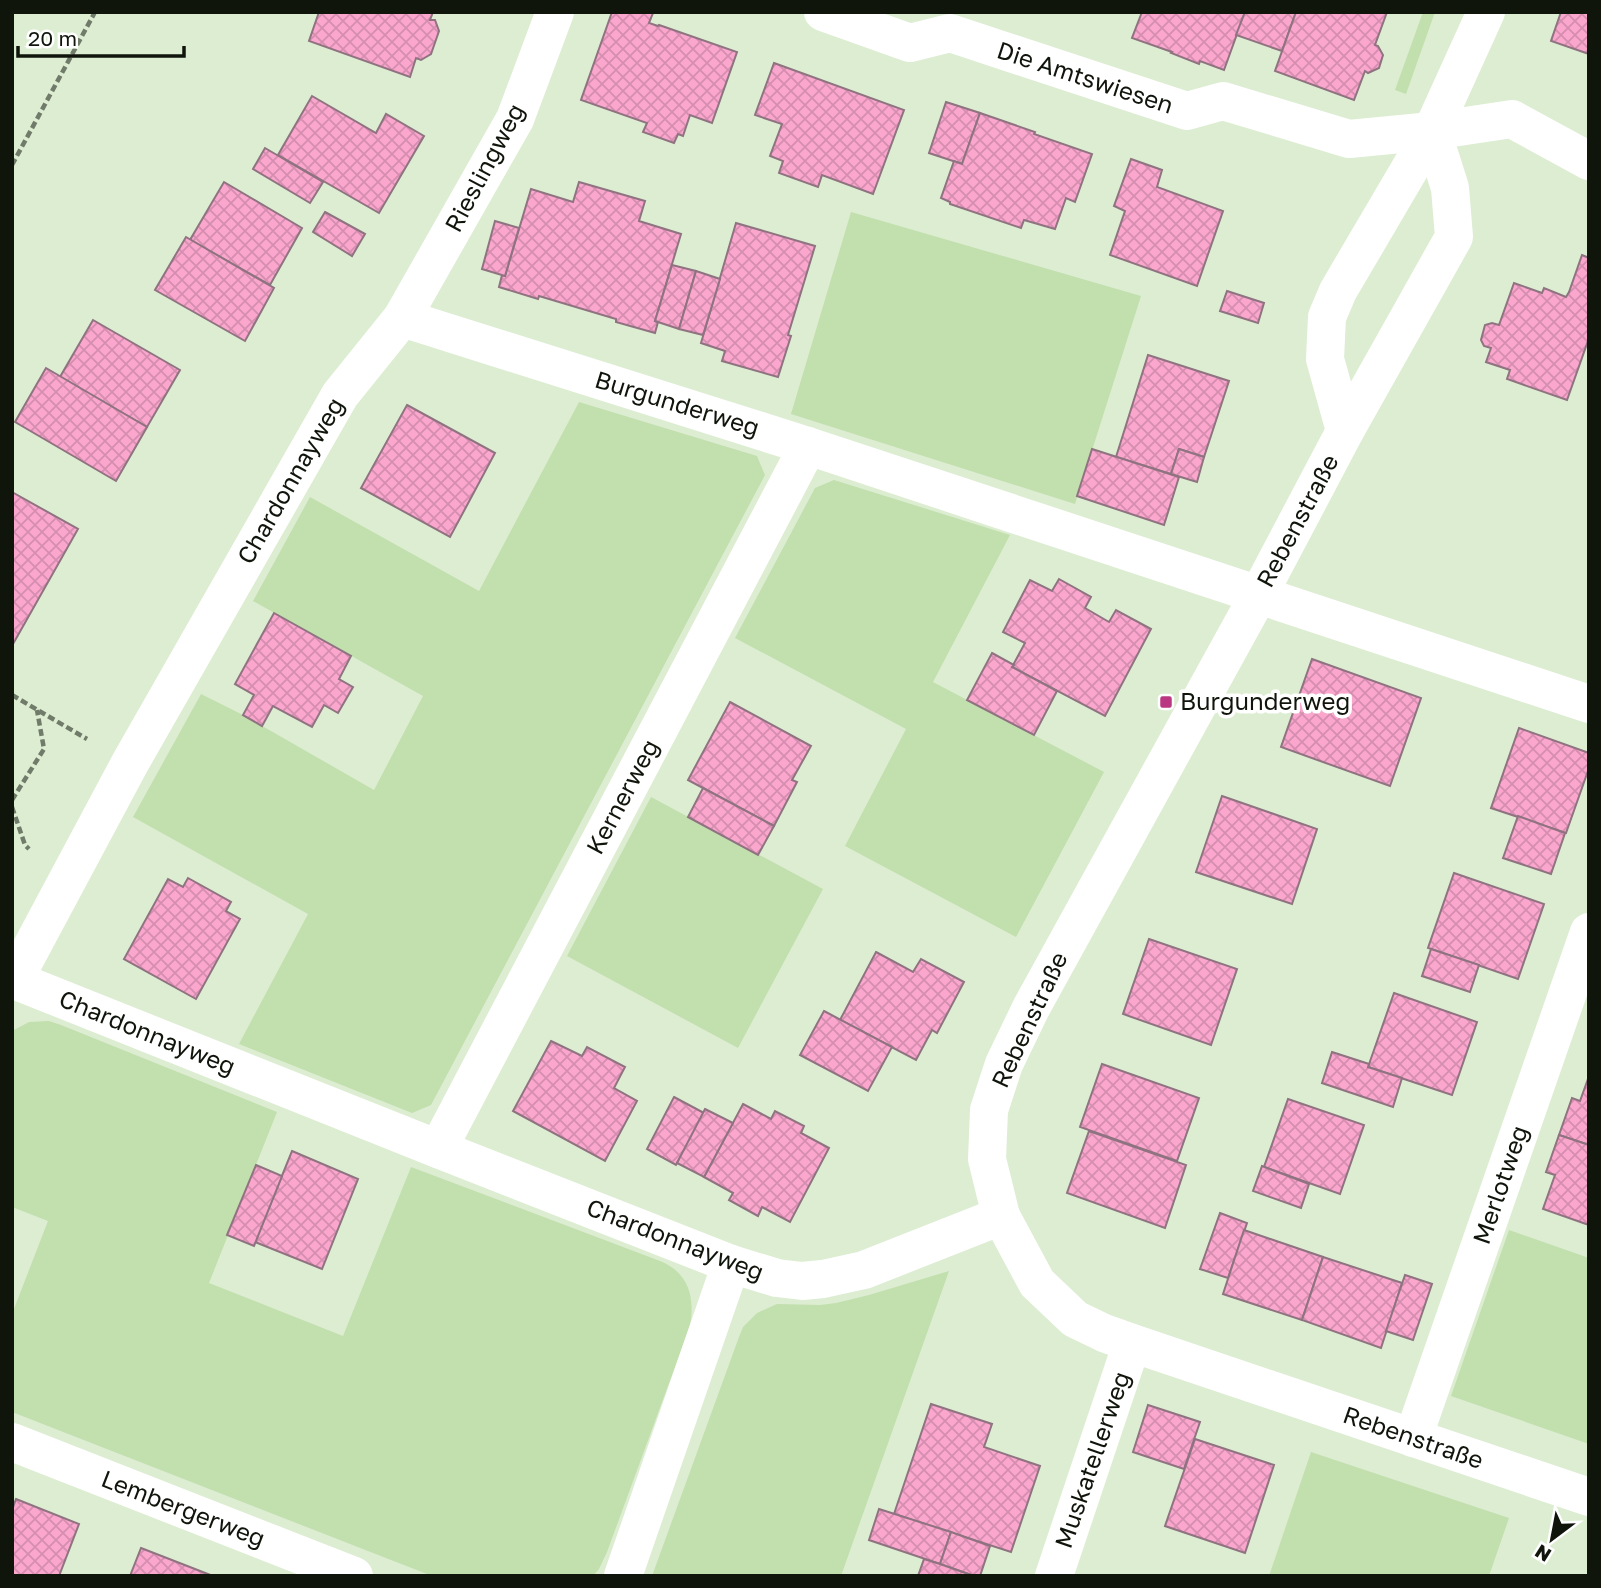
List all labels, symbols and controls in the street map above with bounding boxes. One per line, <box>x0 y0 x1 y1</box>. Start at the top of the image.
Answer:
scale bar <box>18 14 184 58</box>
text: 20 m <box>28 25 77 51</box>
street label: Die Amtswiesen <box>994 34 1177 119</box>
street label: Rieslingweg <box>438 98 530 236</box>
street label: Burgunderweg <box>592 364 763 441</box>
street label: Chardonnayweg <box>230 392 349 569</box>
street label: Rebenstraße <box>1250 449 1344 592</box>
place label: Burgunderweg <box>1180 686 1350 715</box>
marker: Burgunderweg <box>1158 694 1174 710</box>
street label: Kernerweg <box>579 734 664 859</box>
street label: Rebenstraße <box>985 947 1073 1092</box>
street label: Chardonnayweg <box>55 983 240 1080</box>
street label: Merlotweg <box>1466 1121 1533 1248</box>
street label: Chardonnayweg <box>583 1191 768 1286</box>
street label: Muskatellerweg <box>1048 1367 1135 1552</box>
street label: Rebenstraße <box>1340 1399 1487 1474</box>
street label: Lembergerweg <box>98 1463 269 1552</box>
north arrow <box>1517 1504 1587 1574</box>
text: N <box>1531 1540 1555 1567</box>

